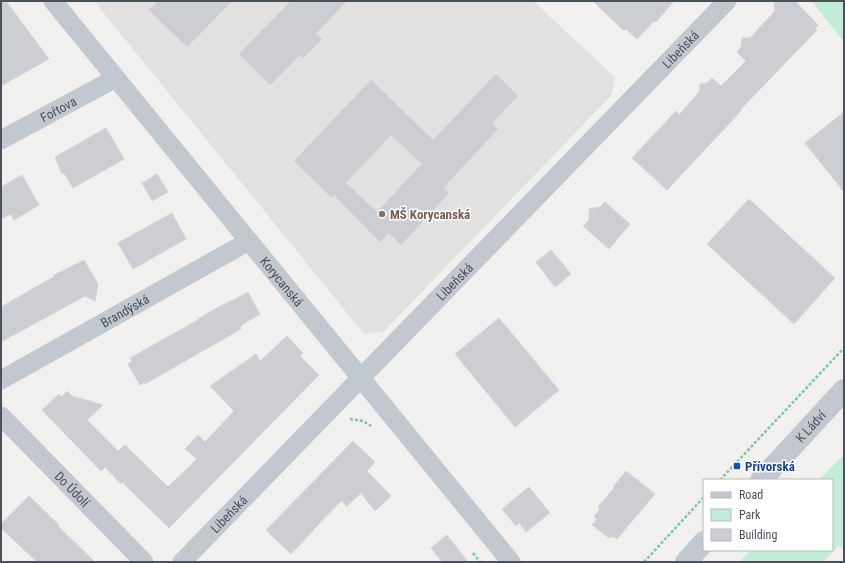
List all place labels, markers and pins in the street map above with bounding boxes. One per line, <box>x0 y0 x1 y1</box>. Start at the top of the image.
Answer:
place label: MŠ Korycanská <box>390 207 470 222</box>
marker: MŠ Korycanská <box>377 209 387 219</box>
place label: Přívorská <box>745 459 795 474</box>
marker: Přívorská <box>732 461 742 471</box>

